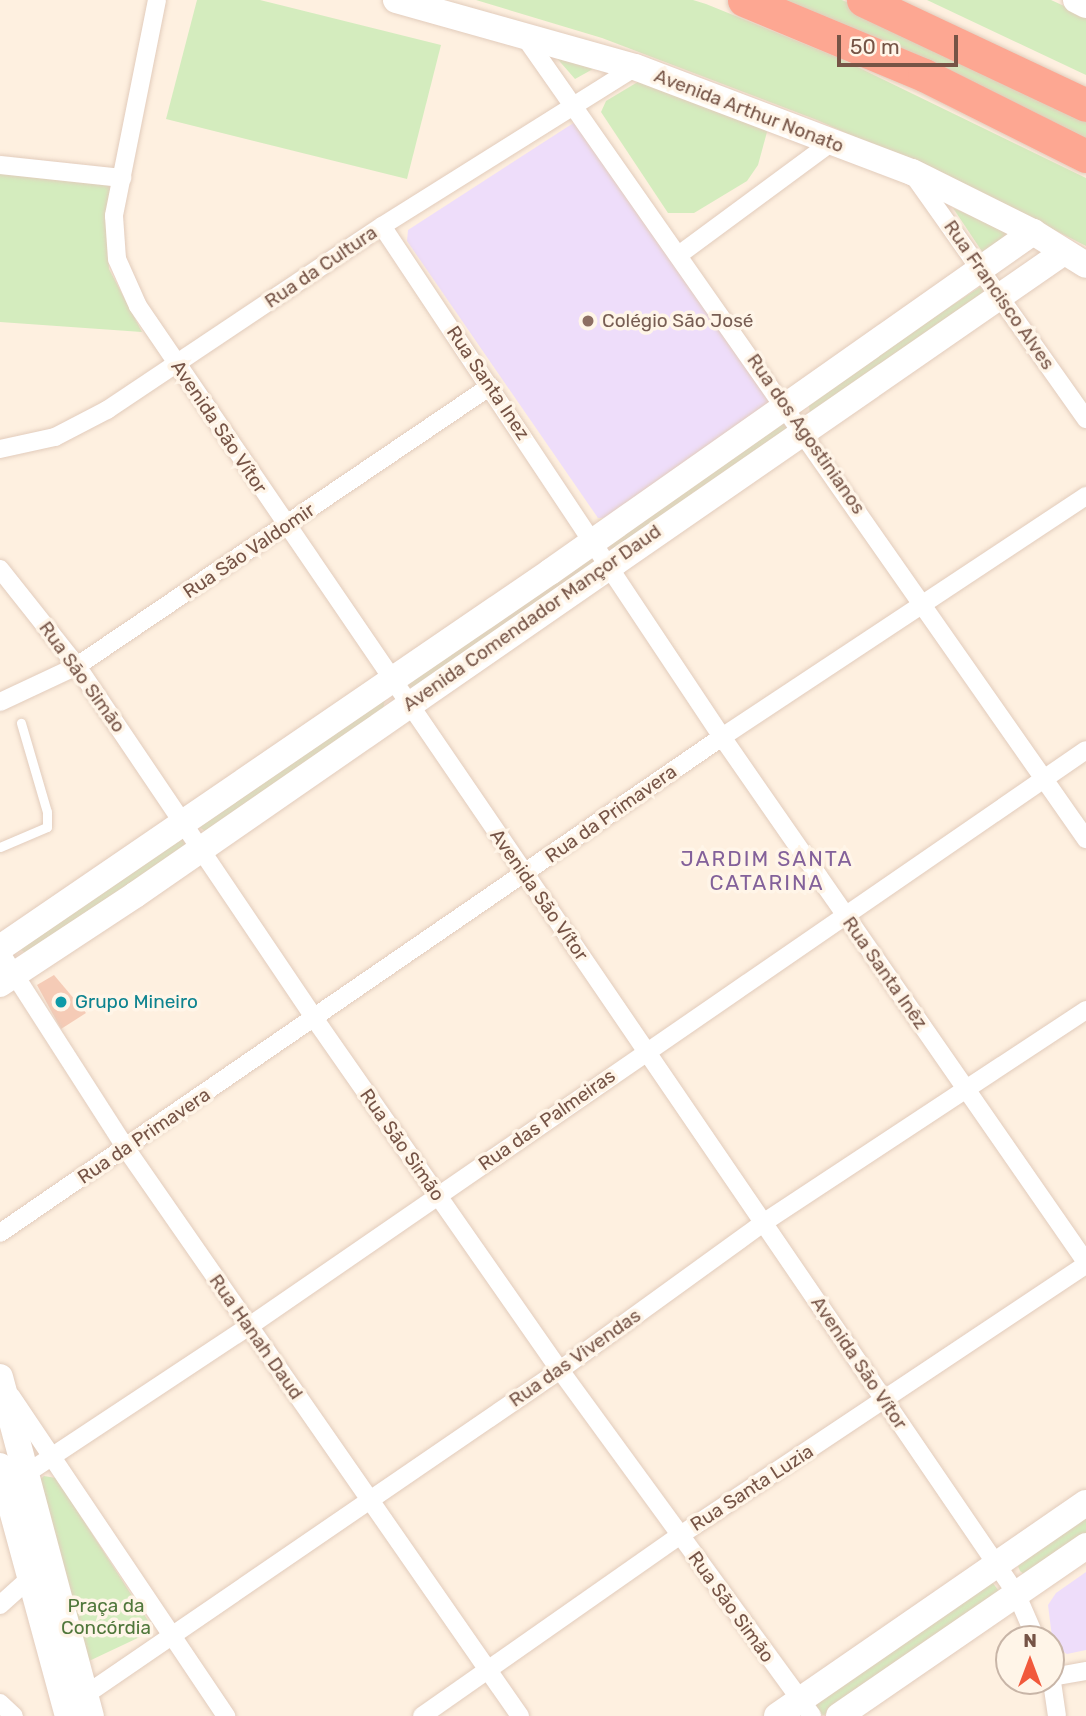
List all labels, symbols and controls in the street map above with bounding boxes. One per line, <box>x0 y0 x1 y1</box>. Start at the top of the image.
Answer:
scale bar <box>841 21 962 65</box>
text: 50 m <box>850 34 900 59</box>
street label: Avenida Arthur Nonato <box>651 64 847 158</box>
street label: Rua Francisco Alves <box>939 216 1059 374</box>
street label: Rua da Cultura <box>260 221 382 313</box>
place label: Colégio São José <box>602 310 753 332</box>
marker: Colégio São José <box>580 313 596 329</box>
street label: Rua Santa Inez <box>442 322 534 444</box>
street label: Rua dos Agostinianos <box>742 349 870 519</box>
street label: Avenida São Vítor <box>166 356 272 498</box>
street label: Rua São Valdomir <box>179 498 319 604</box>
street label: Avenida Comendador Mançor Daud <box>398 520 666 716</box>
street label: Rua São Simão <box>34 617 130 737</box>
street label: Rua da Primavera <box>541 760 681 868</box>
street label: Avenida São Vítor <box>485 825 593 965</box>
district label: JARDIM SANTA CATARINA <box>682 846 852 896</box>
street label: Rua Santa Inêz <box>838 912 932 1034</box>
place label: Grupo Mineiro <box>75 991 198 1013</box>
marker: Grupo Mineiro <box>53 994 69 1010</box>
street label: Rua das Palmeiras <box>474 1064 620 1176</box>
street label: Rua da Primavera <box>73 1083 215 1189</box>
street label: Rua São Simão <box>355 1085 449 1205</box>
street label: Rua Hanah Daud <box>204 1270 308 1404</box>
street label: Avenida São Vítor <box>806 1292 912 1434</box>
street label: Rua das Vivendas <box>505 1304 645 1412</box>
street label: Rua Santa Luzia <box>686 1440 818 1536</box>
street label: Rua São Simão <box>683 1547 779 1667</box>
park label: Praça da Concórdia <box>61 1595 151 1639</box>
north arrow <box>995 1625 1065 1695</box>
text: N <box>1023 1629 1037 1652</box>

